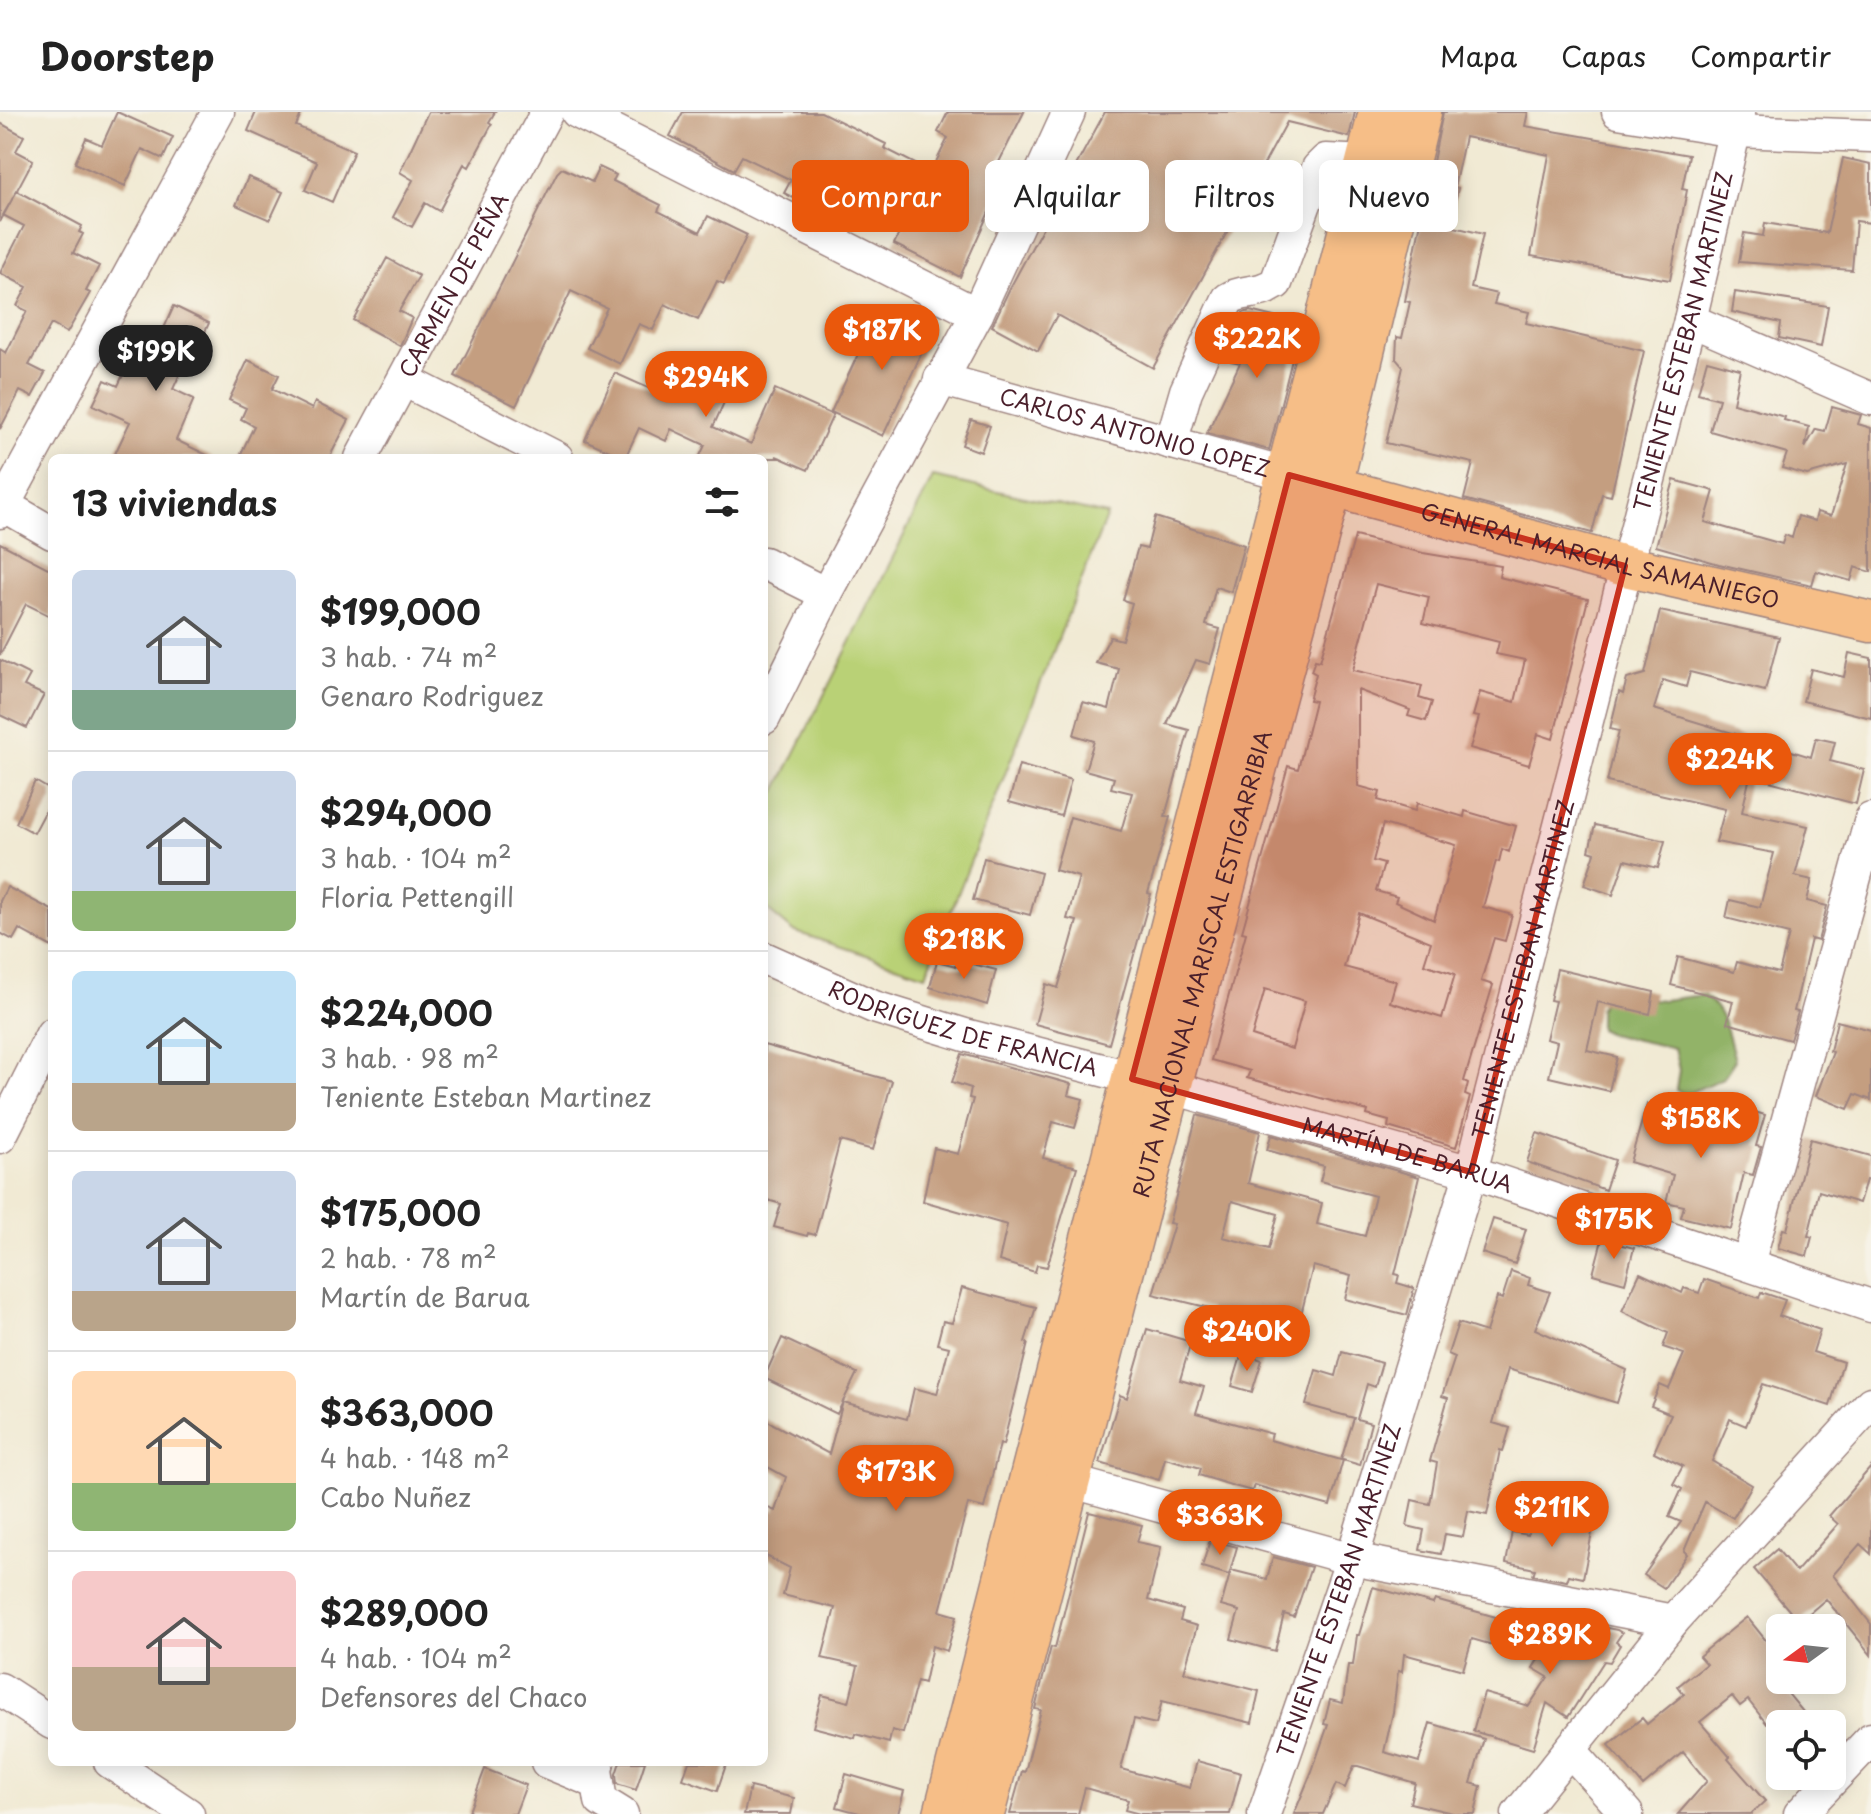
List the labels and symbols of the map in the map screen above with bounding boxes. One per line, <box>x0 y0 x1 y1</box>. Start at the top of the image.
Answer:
street label: TENIENTE ESTEBAN MARTINEZ <box>1624 168 1740 515</box>
street label: CARMEN DE PEÑA <box>389 186 516 383</box>
pin: $187K <box>826 304 938 372</box>
pin: $222K <box>1201 312 1313 380</box>
pin: $199K <box>100 325 212 393</box>
pin: $294K <box>650 351 762 419</box>
street label: CARLOS ANTONIO LOPEZ <box>996 378 1274 484</box>
street label: GENERAL MARCIAL SAMANIEGO <box>1417 493 1783 616</box>
street label: RUTA NACIONAL MARISCAL ESTIGARRIBIA <box>1123 726 1279 1201</box>
pin: $224K <box>1674 733 1786 801</box>
street label: TENIENTE ESTEBAN MARTINEZ <box>1462 796 1581 1142</box>
pin: $218K <box>908 913 1020 981</box>
street label: RODRIGUEZ DE FRANCIA <box>824 971 1102 1083</box>
pin: $158K <box>1645 1092 1757 1160</box>
street label: MARTÍN DE BARUA <box>1299 1107 1518 1200</box>
pin: $175K <box>1558 1193 1670 1261</box>
pin: $240K <box>1191 1305 1303 1373</box>
street label: TENIENTE ESTEBAN MARTINEZ <box>1267 1419 1408 1761</box>
pin: $173K <box>840 1445 952 1513</box>
pin: $211K <box>1496 1481 1608 1549</box>
pin: $363K <box>1164 1489 1276 1557</box>
pin: $289K <box>1494 1608 1606 1676</box>
north arrow <box>1766 1614 1846 1694</box>

